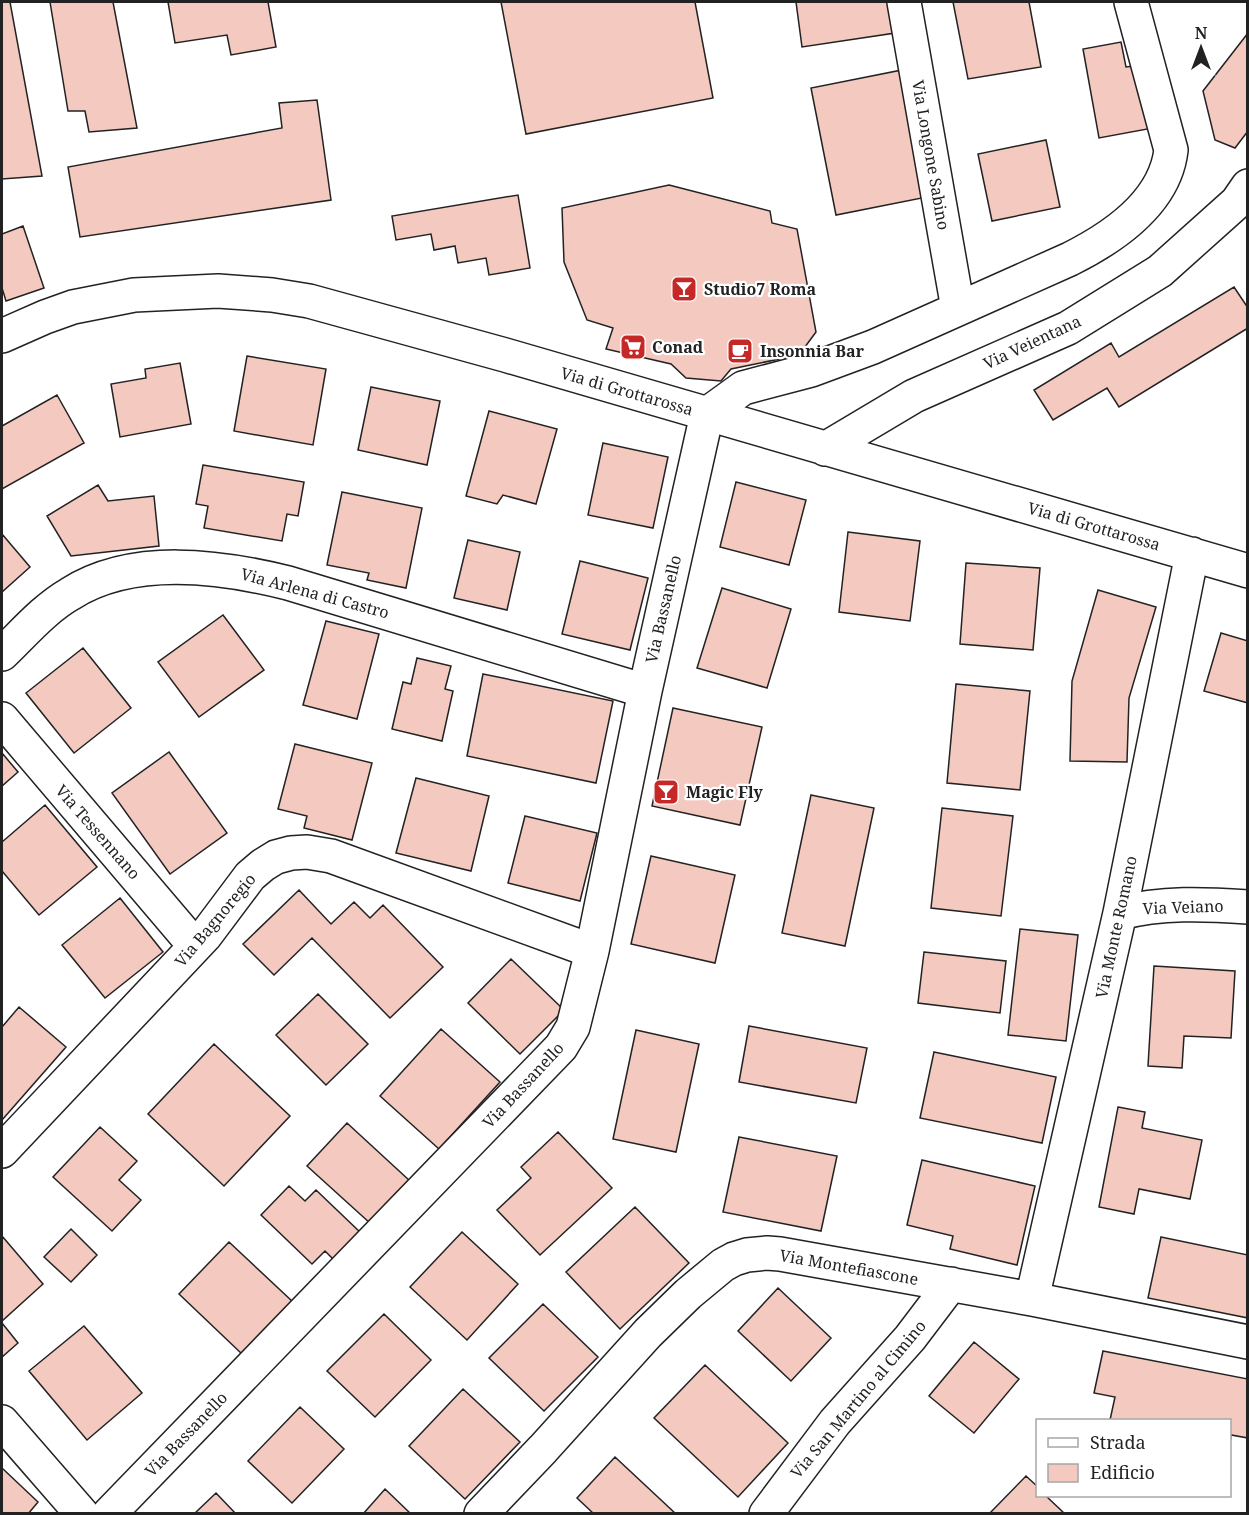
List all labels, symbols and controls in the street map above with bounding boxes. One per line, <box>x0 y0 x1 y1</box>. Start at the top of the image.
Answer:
north arrow <box>1171 18 1231 78</box>
text: N <box>1195 22 1208 44</box>
street label: Via Longone Sabino <box>907 78 955 232</box>
bar icon: Studio7 Roma <box>669 274 699 304</box>
place label: Studio7 Roma <box>704 278 816 300</box>
street label: Via Veientana <box>980 310 1084 374</box>
supermarket icon: Conad <box>618 332 648 362</box>
place label: Conad <box>652 336 704 358</box>
cafe icon: Insonnia Bar <box>725 336 755 366</box>
place label: Insonnia Bar <box>760 340 865 362</box>
street label: Via di Grottarossa <box>558 362 696 420</box>
street label: Via di Grottarossa <box>1025 497 1163 555</box>
street label: Via Bassanello <box>640 553 686 665</box>
street label: Via Arlena di Castro <box>239 563 391 623</box>
bar icon: Magic Fly <box>651 777 681 807</box>
street label: Via Tessennano <box>51 780 145 884</box>
place label: Magic Fly <box>686 781 764 803</box>
street label: Via Monte Romano <box>1090 854 1142 1000</box>
street label: Via Bagnoregio <box>169 869 261 971</box>
street label: Via Veiano <box>1142 895 1224 919</box>
street label: Via Bassanello <box>477 1037 569 1133</box>
street label: Via Montefiascone <box>778 1244 920 1290</box>
street label: Via San Martino al Cimino <box>785 1315 931 1483</box>
street label: Via Bassanello <box>140 1387 232 1481</box>
legend <box>1036 1419 1231 1497</box>
text: Strada <box>1090 1430 1146 1454</box>
text: Edificio <box>1090 1460 1155 1484</box>

